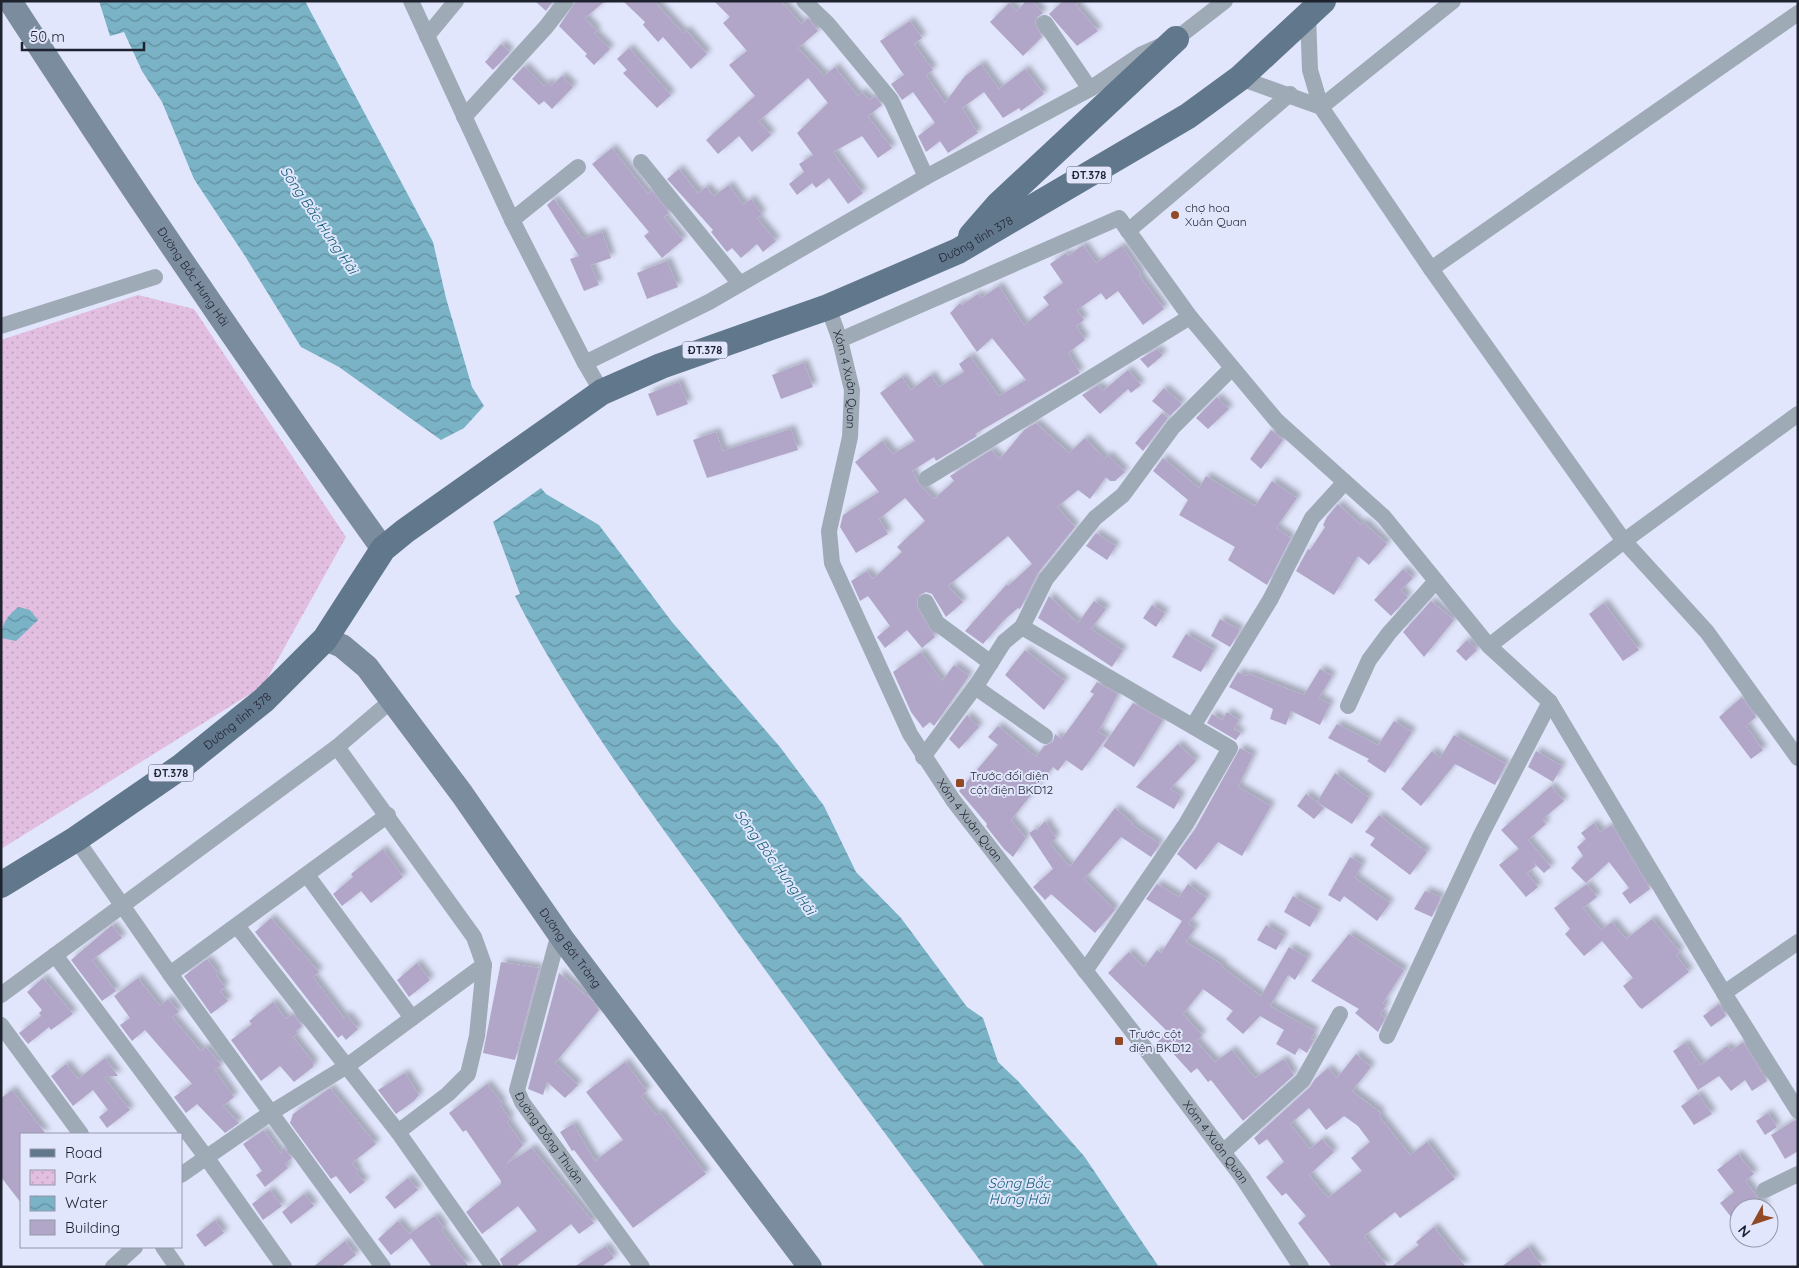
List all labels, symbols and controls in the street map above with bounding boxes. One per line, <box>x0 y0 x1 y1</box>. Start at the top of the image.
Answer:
scale bar <box>22 20 145 52</box>
text: 50 m <box>30 27 65 46</box>
water label: Sông Bắc Hưng Hải <box>276 163 363 279</box>
road number: ĐT.378 <box>1066 166 1112 184</box>
place label: chợ hoa Xuân Quan <box>1185 200 1247 229</box>
marker: chợ hoa Xuân Quan <box>1169 209 1181 221</box>
street label: Đường tỉnh 378 <box>936 212 1016 266</box>
street label: Đường Bắc Hưng Hải <box>154 224 232 329</box>
street label: Xóm 4 Xuân Quan <box>830 328 860 429</box>
road number: ĐT.378 <box>682 342 728 358</box>
street label: Đường tỉnh 378 <box>200 689 274 753</box>
road number: ĐT.378 <box>148 764 194 781</box>
place label: Trước đối diện cột điện BKD12 <box>970 768 1054 797</box>
street label: Xóm 4 Xuân Quan <box>934 776 1006 865</box>
marker: Trước đối diện cột điện BKD12 <box>954 777 966 789</box>
water label: Sông Bắc Hưng Hải <box>731 806 820 920</box>
street label: Đường Bát Tràng <box>536 905 605 991</box>
place label: Trước cột điện BKD12 <box>1129 1026 1192 1055</box>
marker: Trước cột điện BKD12 <box>1113 1035 1125 1047</box>
street label: Đường Đồng Thuận <box>512 1090 587 1186</box>
street label: Xóm 4 Xuân Quan <box>1180 1097 1252 1186</box>
legend <box>20 1133 182 1248</box>
text: Road <box>65 1143 102 1162</box>
text: Park <box>65 1168 97 1187</box>
water label: Sông Bắc Hưng Hải <box>988 1174 1052 1208</box>
text: Water <box>65 1193 108 1212</box>
north arrow <box>1729 1198 1779 1248</box>
text: Building <box>65 1218 120 1237</box>
text: N <box>1734 1222 1754 1241</box>

